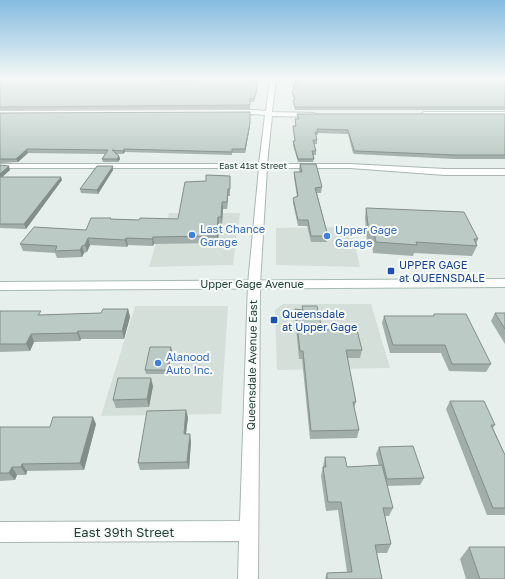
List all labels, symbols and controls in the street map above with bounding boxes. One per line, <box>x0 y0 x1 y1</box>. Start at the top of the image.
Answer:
street label: East 41st Street <box>219 160 288 171</box>
place label: Last Chance Garage <box>200 222 265 248</box>
place label: Upper Gage Garage <box>335 223 397 249</box>
marker: Last Chance Garage <box>187 230 197 240</box>
marker: Upper Gage Garage <box>322 231 332 241</box>
place label: UPPER GAGE at QUEENSDALE <box>399 258 485 284</box>
marker: UPPER GAGE at QUEENSDALE <box>386 266 396 276</box>
street label: Upper Gage Avenue <box>200 277 304 290</box>
street label: Queensdale Avenue East <box>244 300 259 430</box>
place label: Queensdale at Upper Gage <box>282 307 357 333</box>
marker: Queensdale at Upper Gage <box>269 315 279 325</box>
place label: Alanood Auto Inc. <box>166 350 213 376</box>
marker: Alanood Auto Inc. <box>153 358 163 368</box>
street label: East 39th Street <box>74 524 174 540</box>

